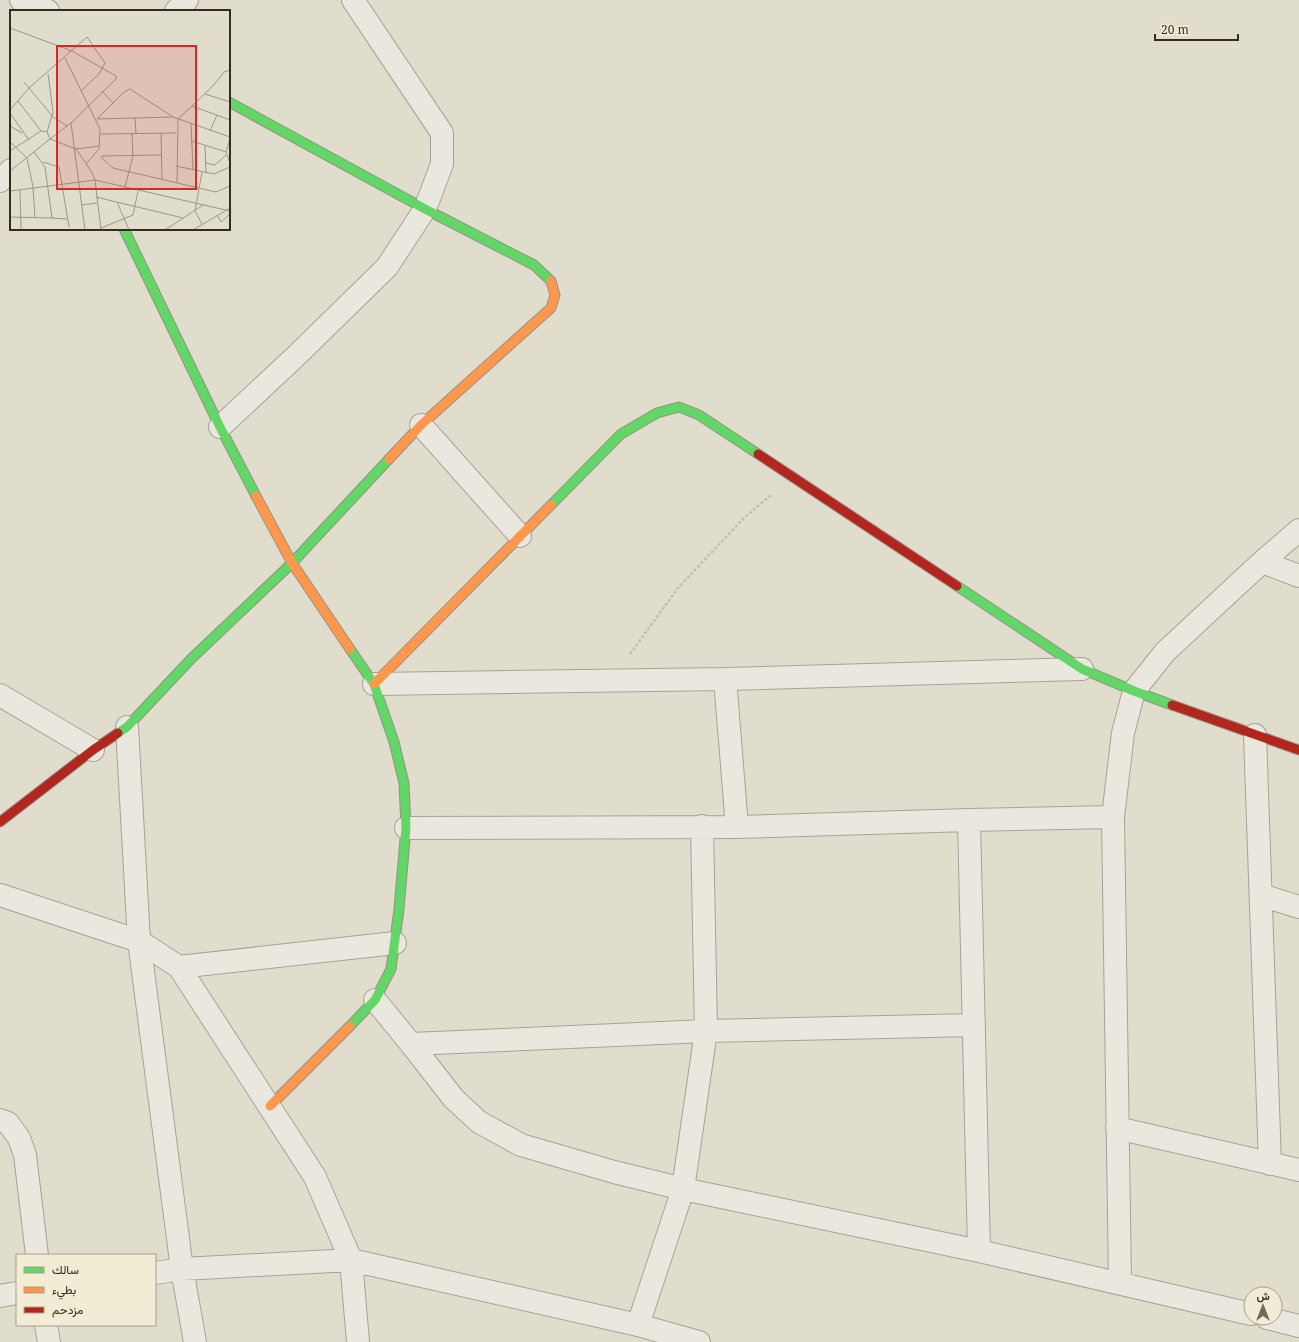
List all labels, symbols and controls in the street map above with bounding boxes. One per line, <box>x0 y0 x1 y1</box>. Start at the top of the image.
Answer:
inset map <box>10 10 230 230</box>
scale bar <box>1155 16 1238 42</box>
text: 20 m <box>1161 21 1189 38</box>
legend <box>16 1254 156 1326</box>
text: سالك <box>52 1261 79 1278</box>
text: بطيء <box>52 1281 76 1300</box>
north arrow <box>1243 1286 1283 1326</box>
text: ش <box>1256 1288 1270 1303</box>
text: مزدحم <box>52 1301 83 1318</box>

